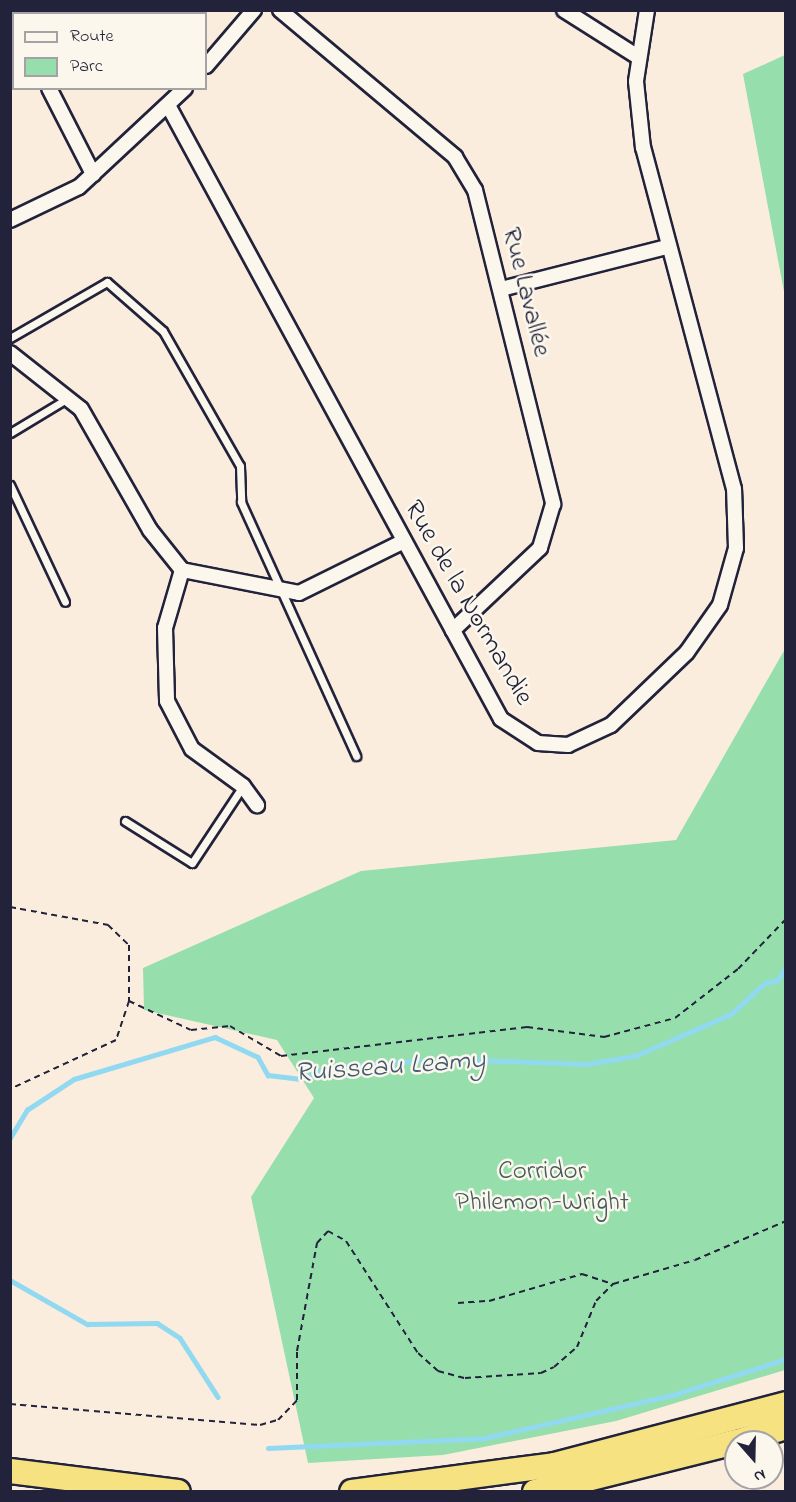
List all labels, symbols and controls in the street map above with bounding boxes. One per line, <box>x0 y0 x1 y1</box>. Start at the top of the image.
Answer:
legend <box>12 12 207 90</box>
text: Route <box>70 24 114 50</box>
text: Parc <box>70 54 103 80</box>
street label: Rue Lavallée <box>494 224 558 360</box>
street label: Rue de la Normandie <box>396 495 540 711</box>
water label: Ruisseau Leamy <box>294 1045 486 1091</box>
park label: Corridor Philemon-Wright <box>455 1155 629 1218</box>
north arrow <box>724 1430 784 1490</box>
text: N <box>750 1462 769 1488</box>

